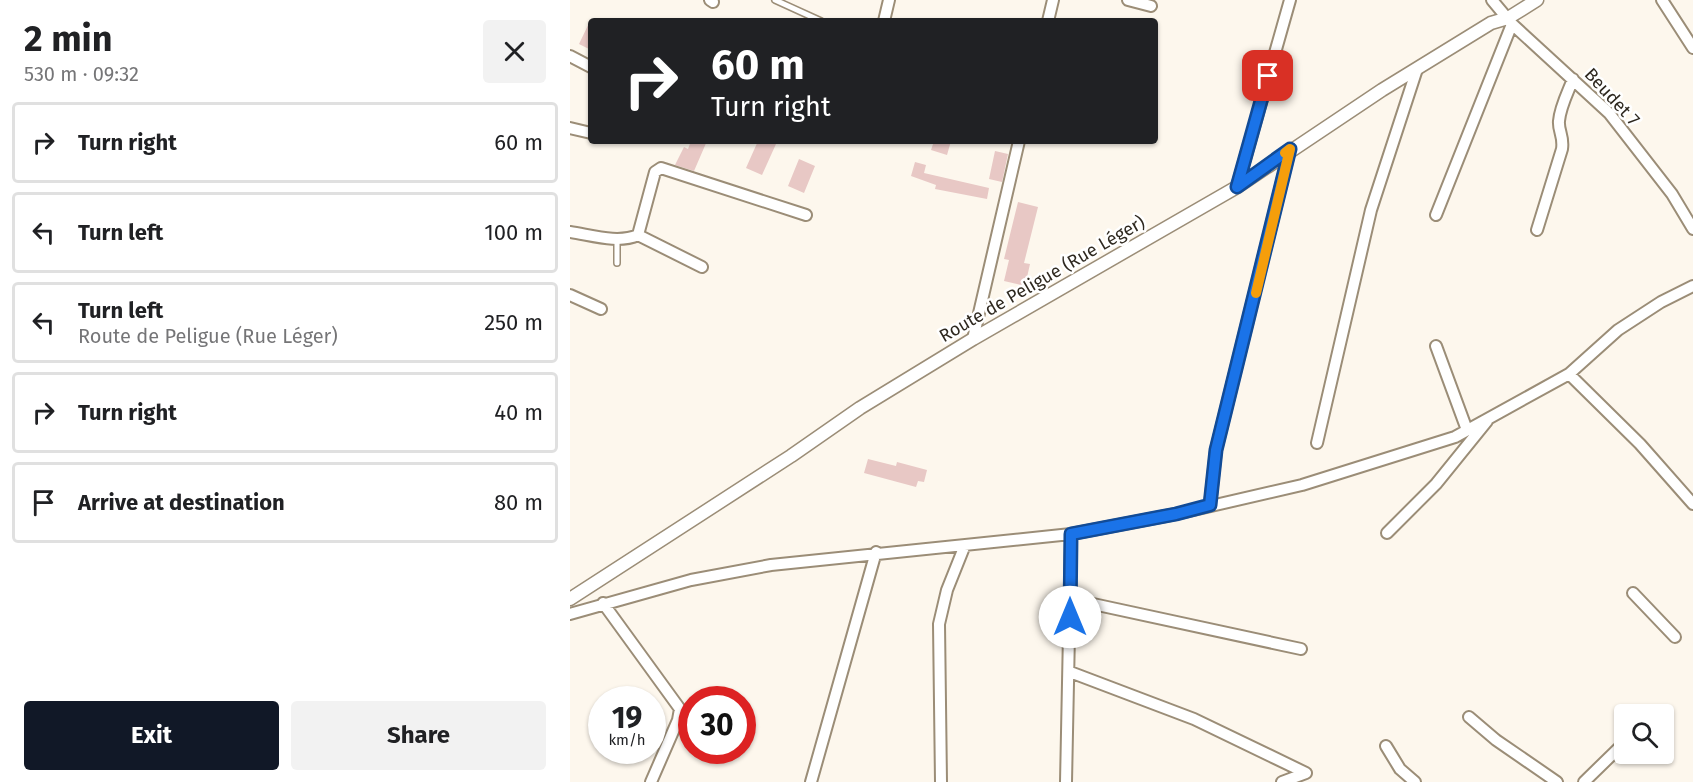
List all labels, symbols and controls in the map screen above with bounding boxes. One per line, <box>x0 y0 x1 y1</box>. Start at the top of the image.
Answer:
text: 2 min <box>24 17 113 61</box>
button: close <box>483 20 546 83</box>
text: 60 m <box>711 40 805 90</box>
icon: right <box>612 42 690 120</box>
pin <box>1242 50 1293 101</box>
icon: arrive <box>1251 59 1284 92</box>
text: 530 m · 09:32 <box>24 62 139 86</box>
street label: Beudet 7 <box>1580 64 1644 130</box>
text: Turn right <box>711 91 831 123</box>
icon: right <box>27 126 60 159</box>
text: Turn right <box>78 129 177 156</box>
text: 60 m <box>494 129 543 156</box>
street label: Route de Peligue (Rue Léger) <box>935 211 1149 347</box>
icon: left <box>27 216 60 249</box>
text: Turn left <box>78 219 163 246</box>
text: 100 m <box>484 219 543 246</box>
text: Turn left <box>78 297 163 324</box>
icon: left <box>27 306 60 339</box>
text: 250 m <box>484 309 543 336</box>
text: Route de Peligue (Rue Léger) <box>78 324 338 348</box>
icon: right <box>27 396 60 429</box>
text: Turn right <box>78 399 177 426</box>
text: 40 m <box>494 399 543 426</box>
icon: arrive <box>27 486 60 519</box>
text: Arrive at destination <box>78 489 285 516</box>
text: 80 m <box>494 489 543 516</box>
position arrow <box>1038 585 1102 649</box>
speed limit sign: 30 <box>678 686 756 764</box>
text: 19 <box>612 700 642 736</box>
button: Exit <box>24 701 279 770</box>
button: Share <box>291 701 546 770</box>
map controls <box>1614 704 1674 764</box>
button: search <box>1614 704 1674 764</box>
text: km/h <box>608 731 646 749</box>

